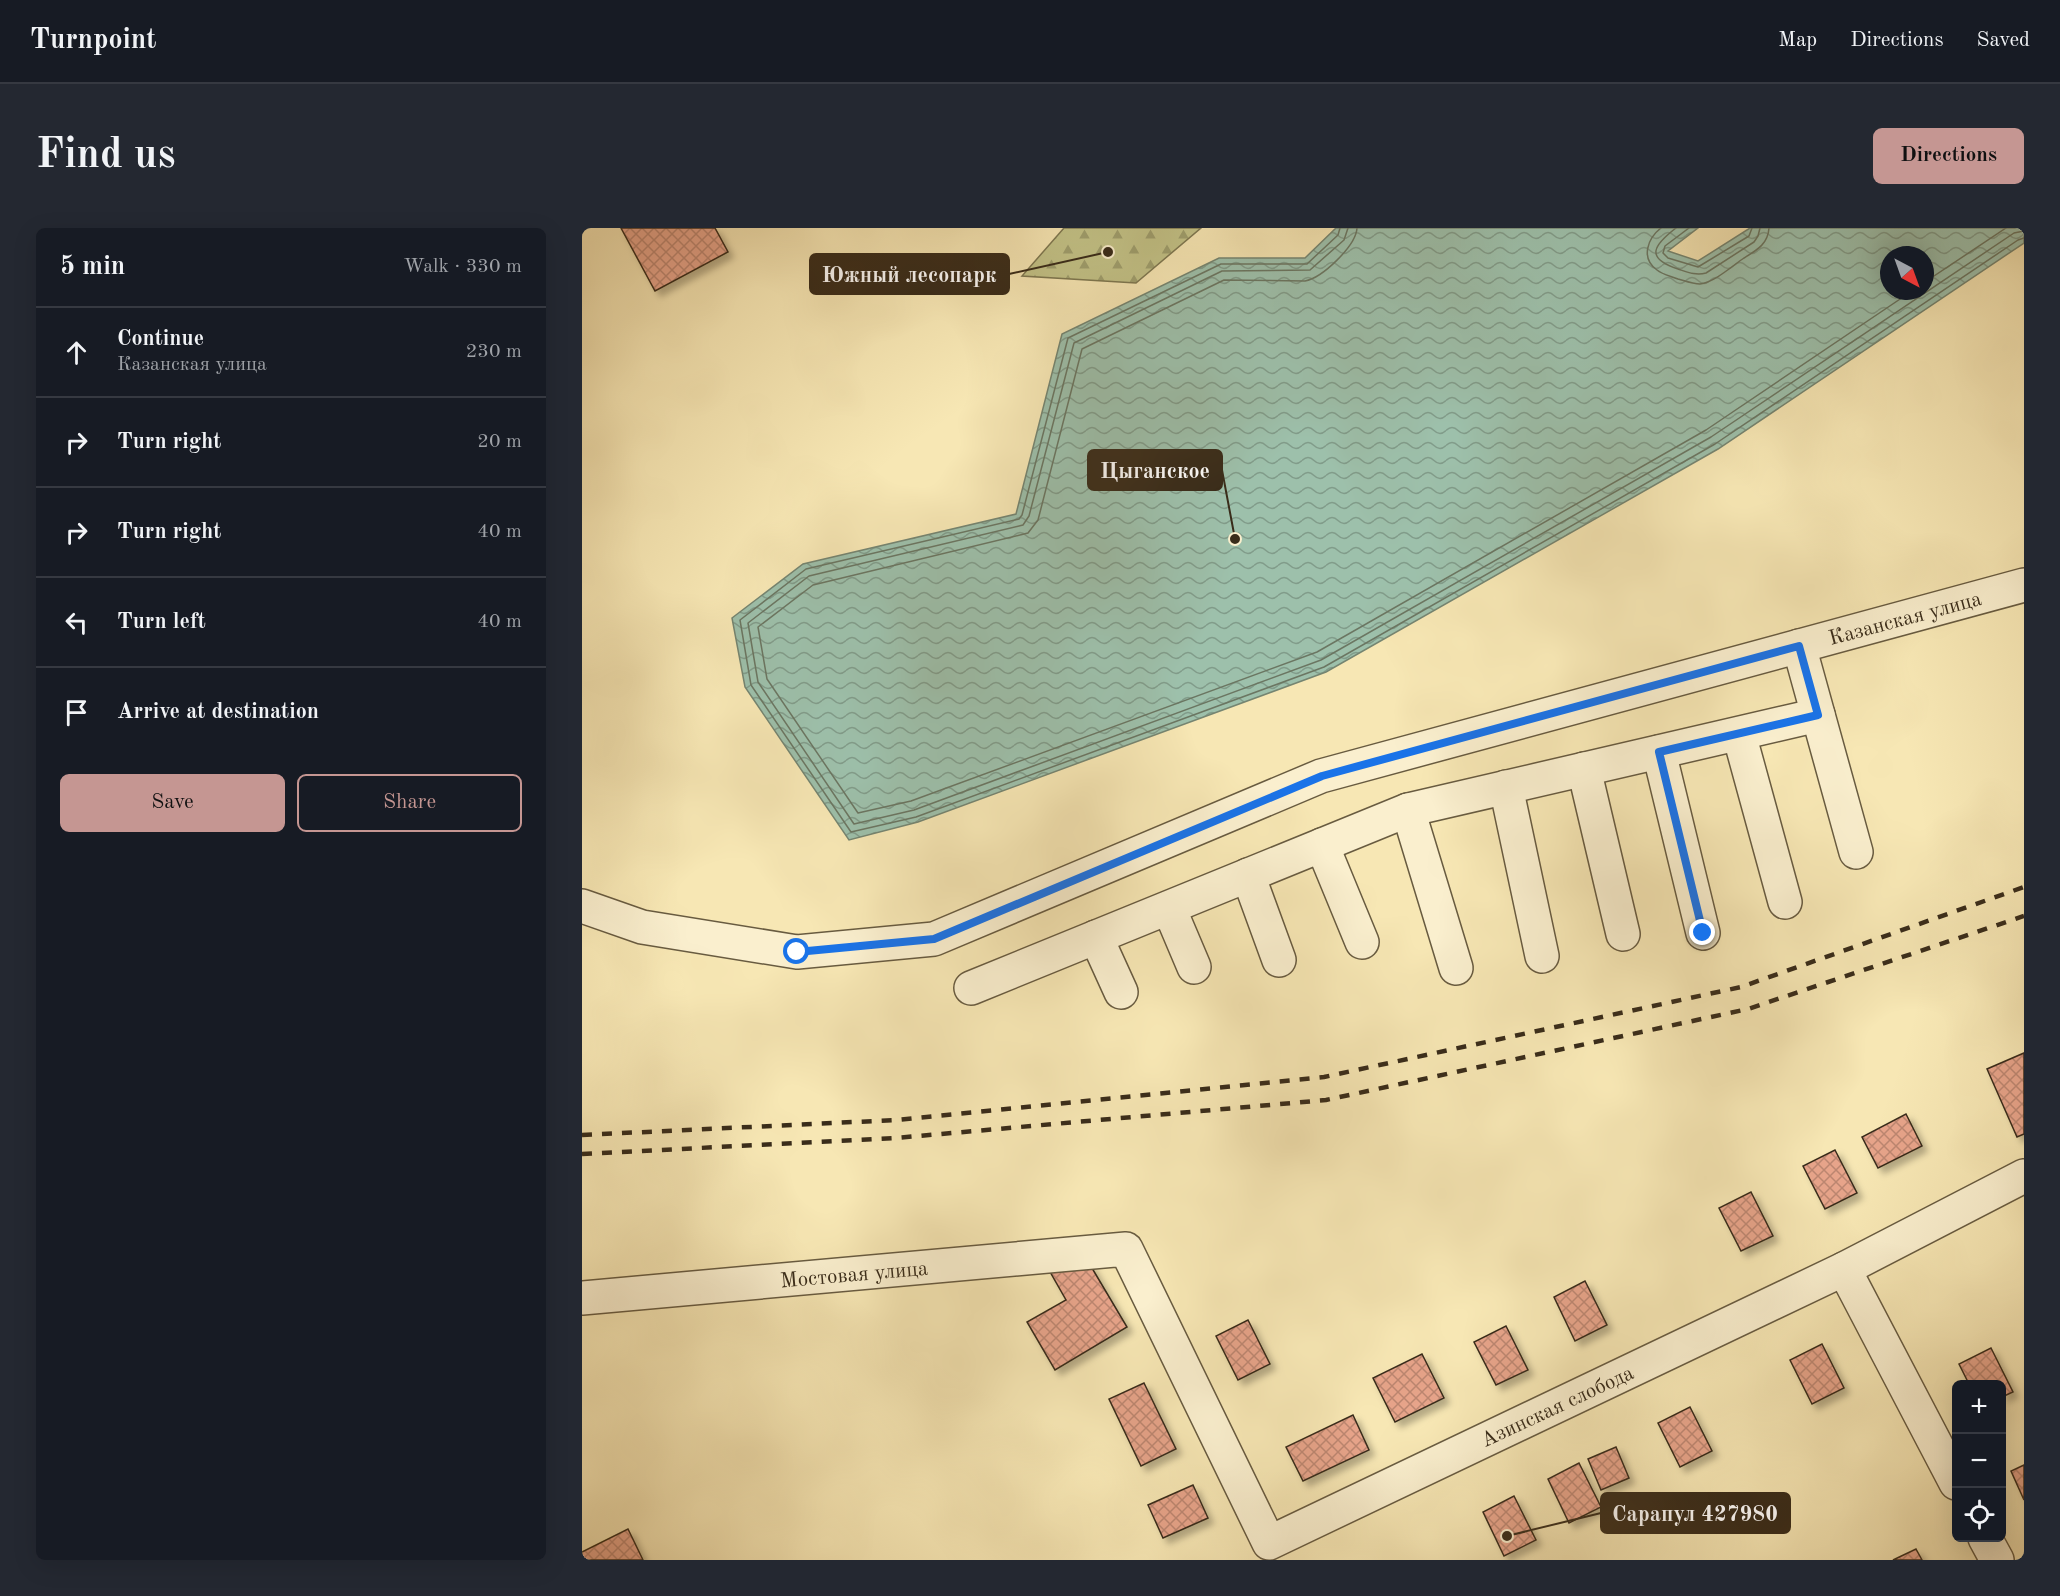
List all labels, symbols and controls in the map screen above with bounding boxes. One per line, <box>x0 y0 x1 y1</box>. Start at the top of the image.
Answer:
text: Turnpoint <box>30 27 157 55</box>
text: Map <box>1778 30 1817 51</box>
text: Directions <box>1850 30 1944 51</box>
text: Saved <box>1977 30 2030 51</box>
button: Directions <box>1873 128 2024 184</box>
text: Find us <box>36 135 175 177</box>
north arrow <box>1880 246 1934 300</box>
text: 5 min <box>60 254 125 280</box>
callout: Южный лесопарк <box>810 254 1009 294</box>
text: Walk · 330 m <box>403 257 522 277</box>
text: Южный лесопарк <box>822 265 997 287</box>
text: Continue <box>117 328 204 350</box>
icon: ahead <box>60 336 93 369</box>
text: 230 m <box>466 342 522 362</box>
text: Казанская улица <box>117 355 267 375</box>
icon: right <box>60 426 93 459</box>
text: Turn right <box>117 431 221 453</box>
text: 20 m <box>477 432 522 452</box>
callout: Цыганское <box>1088 450 1222 490</box>
text: Цыганское <box>1100 461 1210 483</box>
icon: right <box>60 516 93 549</box>
text: Turn right <box>117 521 221 543</box>
text: 40 m <box>477 522 522 542</box>
street label: Казанская улица <box>1827 589 1984 650</box>
icon: left <box>60 606 93 639</box>
text: Turn left <box>117 611 206 633</box>
text: 40 m <box>477 612 522 632</box>
icon: arrive <box>60 696 93 729</box>
text: Arrive at destination <box>117 701 319 723</box>
button: Save <box>60 774 285 832</box>
button: Share <box>297 774 522 832</box>
route end <box>1689 919 1715 945</box>
route start <box>783 938 809 964</box>
street label: Мостовая улица <box>779 1259 929 1292</box>
street label: Азинская слобода <box>1478 1363 1637 1452</box>
map controls <box>1952 1380 2006 1542</box>
button: + <box>1952 1380 2006 1434</box>
button: − <box>1952 1434 2006 1488</box>
button: locate <box>1952 1488 2006 1542</box>
callout: Сарапул 427980 <box>1601 1493 1790 1533</box>
text: Сарапул 427980 <box>1612 1504 1778 1526</box>

